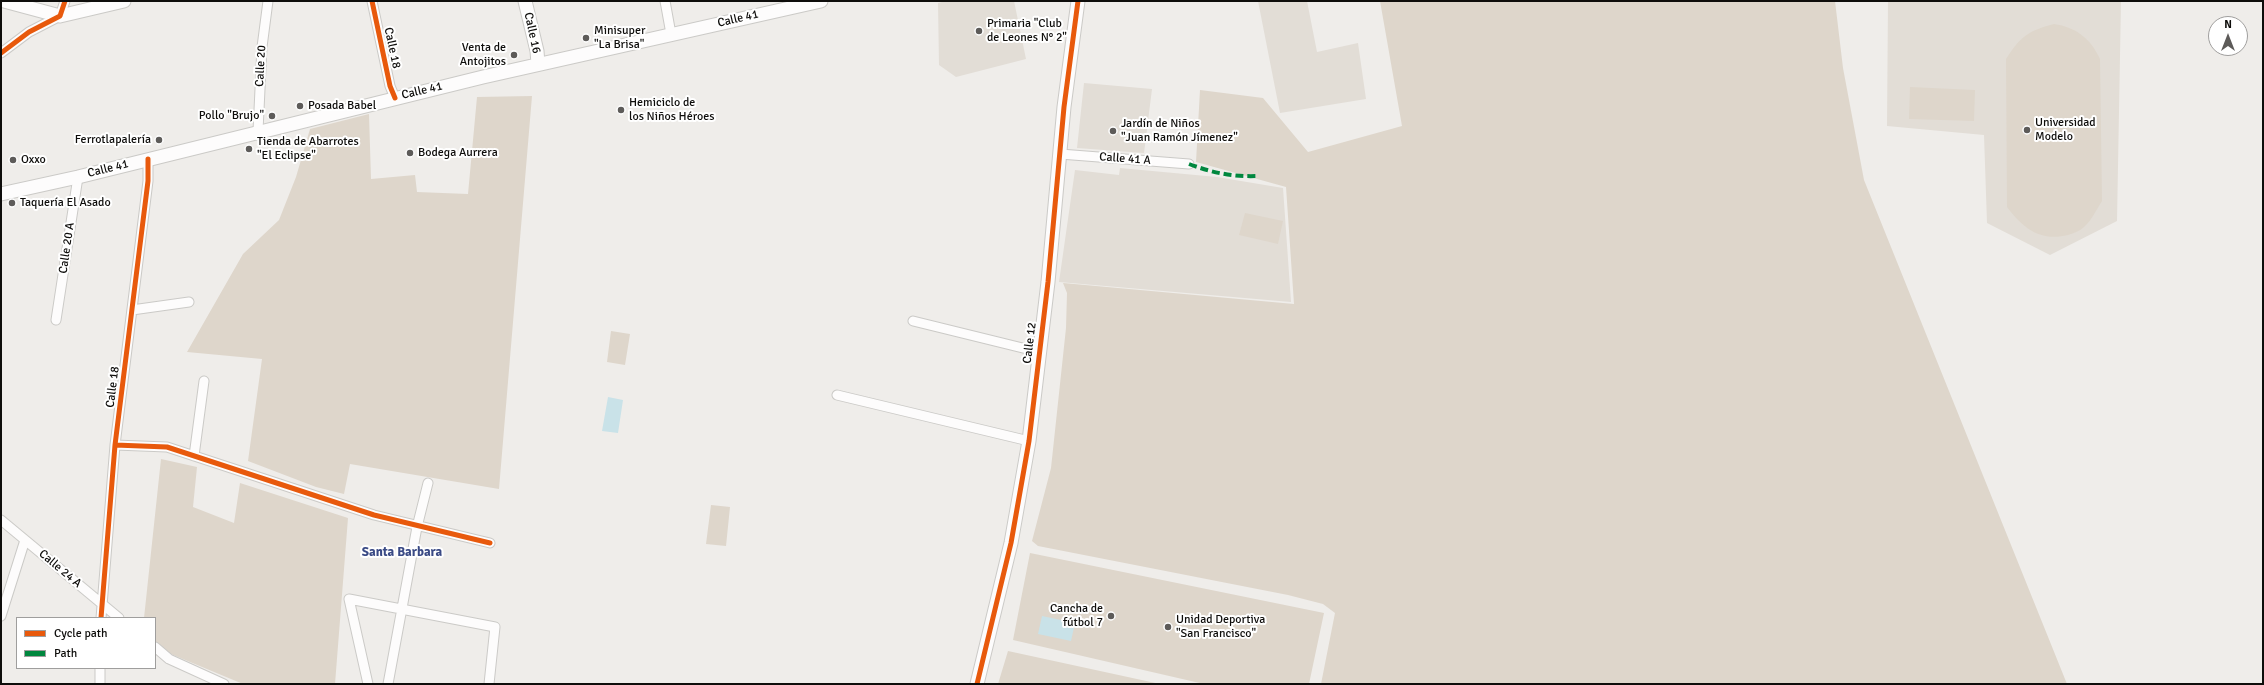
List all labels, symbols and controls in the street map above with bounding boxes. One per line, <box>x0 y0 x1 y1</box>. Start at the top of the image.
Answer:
street label: Calle 41 <box>716 7 760 31</box>
street label: Calle 16 <box>521 11 543 55</box>
north arrow <box>2208 16 2248 56</box>
place label: Primaria "Club de Leones N° 2" <box>987 17 1067 45</box>
text: N <box>2224 18 2232 31</box>
place label: Minisuper "La Brisa" <box>594 24 645 52</box>
street label: Calle 18 <box>381 26 403 70</box>
marker: Primaria "Club de Leones N° 2" <box>974 26 984 36</box>
marker: Minisuper "La Brisa" <box>581 33 591 43</box>
place label: Venta de Antojitos <box>460 41 506 69</box>
street label: Calle 20 <box>253 45 269 87</box>
marker: Venta de Antojitos <box>509 50 519 60</box>
street label: Calle 41 <box>400 79 444 103</box>
place label: Hemiciclo de los Niños Héroes <box>629 96 714 124</box>
place label: Posada Babel <box>308 99 376 113</box>
marker: Posada Babel <box>295 101 305 111</box>
marker: Hemiciclo de los Niños Héroes <box>616 105 626 115</box>
place label: Pollo "Brujo" <box>199 109 264 123</box>
marker: Pollo "Brujo" <box>267 111 277 121</box>
place label: Universidad Modelo <box>2035 116 2096 144</box>
place label: Jardín de Niños "Juan Ramón Jímenez" <box>1121 117 1238 145</box>
marker: Universidad Modelo <box>2022 125 2032 135</box>
marker: Jardín de Niños "Juan Ramón Jímenez" <box>1108 126 1118 136</box>
place label: Ferrotlapalería <box>75 133 151 147</box>
marker: Ferrotlapalería <box>154 135 164 145</box>
place label: Tienda de Abarrotes "El Eclipse" <box>257 135 359 163</box>
marker: Tienda de Abarrotes "El Eclipse" <box>244 144 254 154</box>
place label: Bodega Aurrera <box>418 146 498 160</box>
marker: Bodega Aurrera <box>405 148 415 158</box>
street label: Calle 41 A <box>1099 150 1151 168</box>
place label: Oxxo <box>21 153 46 167</box>
marker: Oxxo <box>8 155 18 165</box>
street label: Calle 41 <box>86 157 130 181</box>
place label: Taquería El Asado <box>20 196 111 210</box>
marker: Taquería El Asado <box>7 198 17 208</box>
street label: Calle 20 A <box>56 221 78 275</box>
street label: Calle 12 <box>1020 321 1040 365</box>
street label: Calle 18 <box>103 365 123 409</box>
district label: Santa Barbara <box>362 545 442 561</box>
street label: Calle 24 A <box>36 547 84 591</box>
place label: Cancha de fútbol 7 <box>1050 602 1103 630</box>
marker: Cancha de fútbol 7 <box>1106 611 1116 621</box>
place label: Unidad Deportiva "San Francisco" <box>1176 613 1265 641</box>
legend <box>16 617 156 669</box>
marker: Unidad Deportiva "San Francisco" <box>1163 622 1173 632</box>
text: Cycle path <box>54 626 107 641</box>
text: Path <box>54 646 77 661</box>

